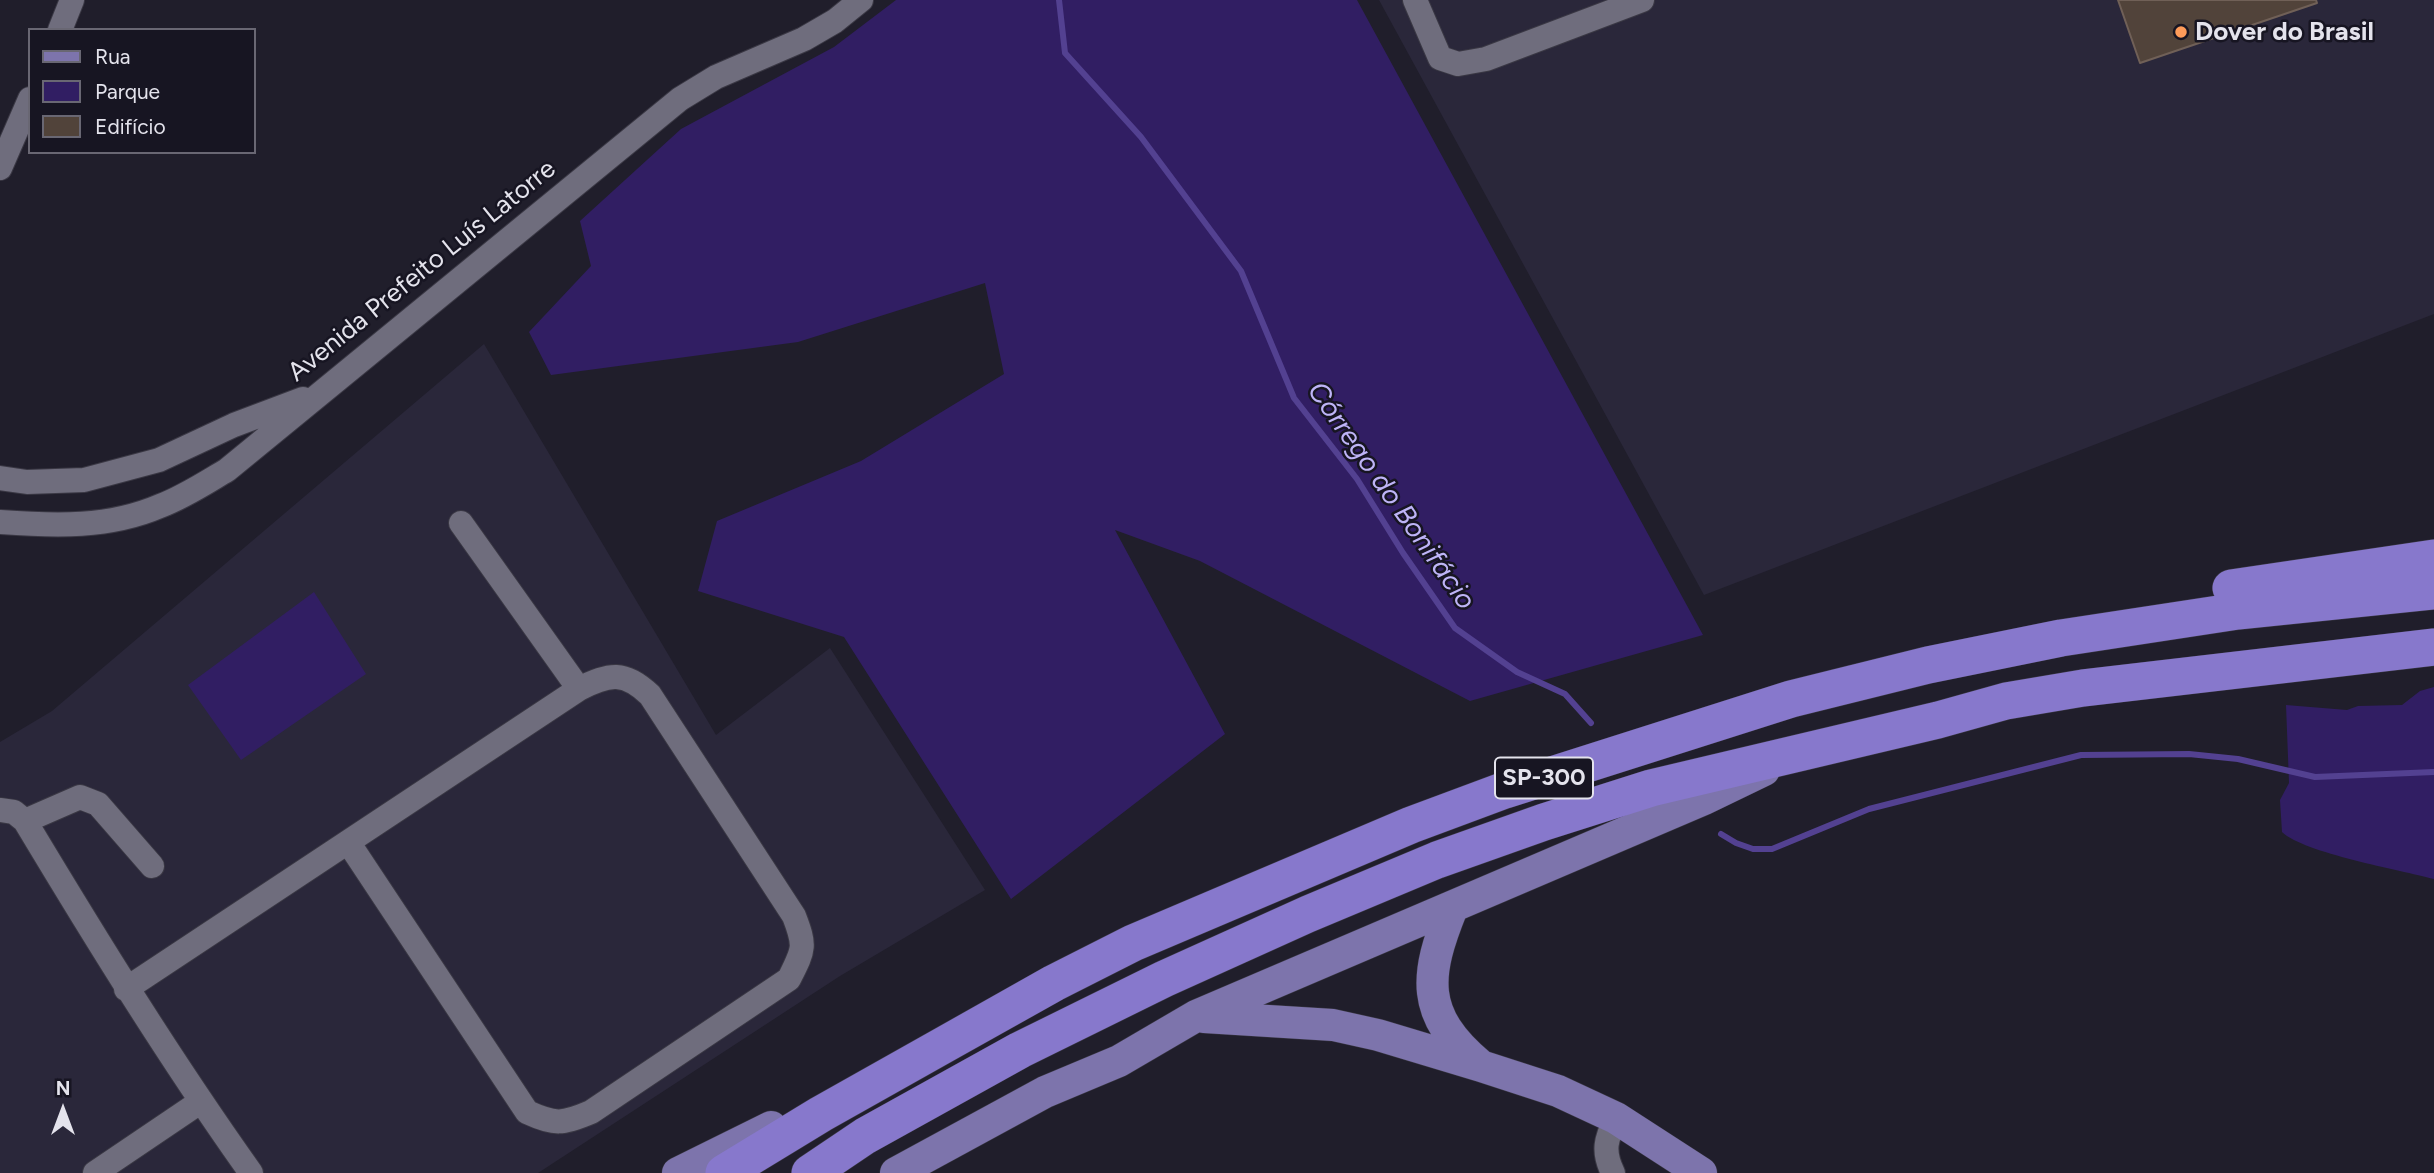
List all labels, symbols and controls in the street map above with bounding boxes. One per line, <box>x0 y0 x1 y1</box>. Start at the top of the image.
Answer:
place label: Dover do Brasil <box>2195 16 2374 48</box>
marker: Dover do Brasil <box>2173 24 2189 40</box>
legend <box>28 28 256 154</box>
text: Rua <box>95 44 131 69</box>
text: Parque <box>95 79 160 104</box>
text: Edifício <box>95 114 166 139</box>
street label: Avenida Prefeito Luís Latorre <box>282 153 562 389</box>
water label: Córrego do Bonifácio <box>1300 376 1482 616</box>
road number: SP-300 <box>1495 758 1593 798</box>
north arrow <box>28 1075 98 1145</box>
text: N <box>56 1077 70 1100</box>

